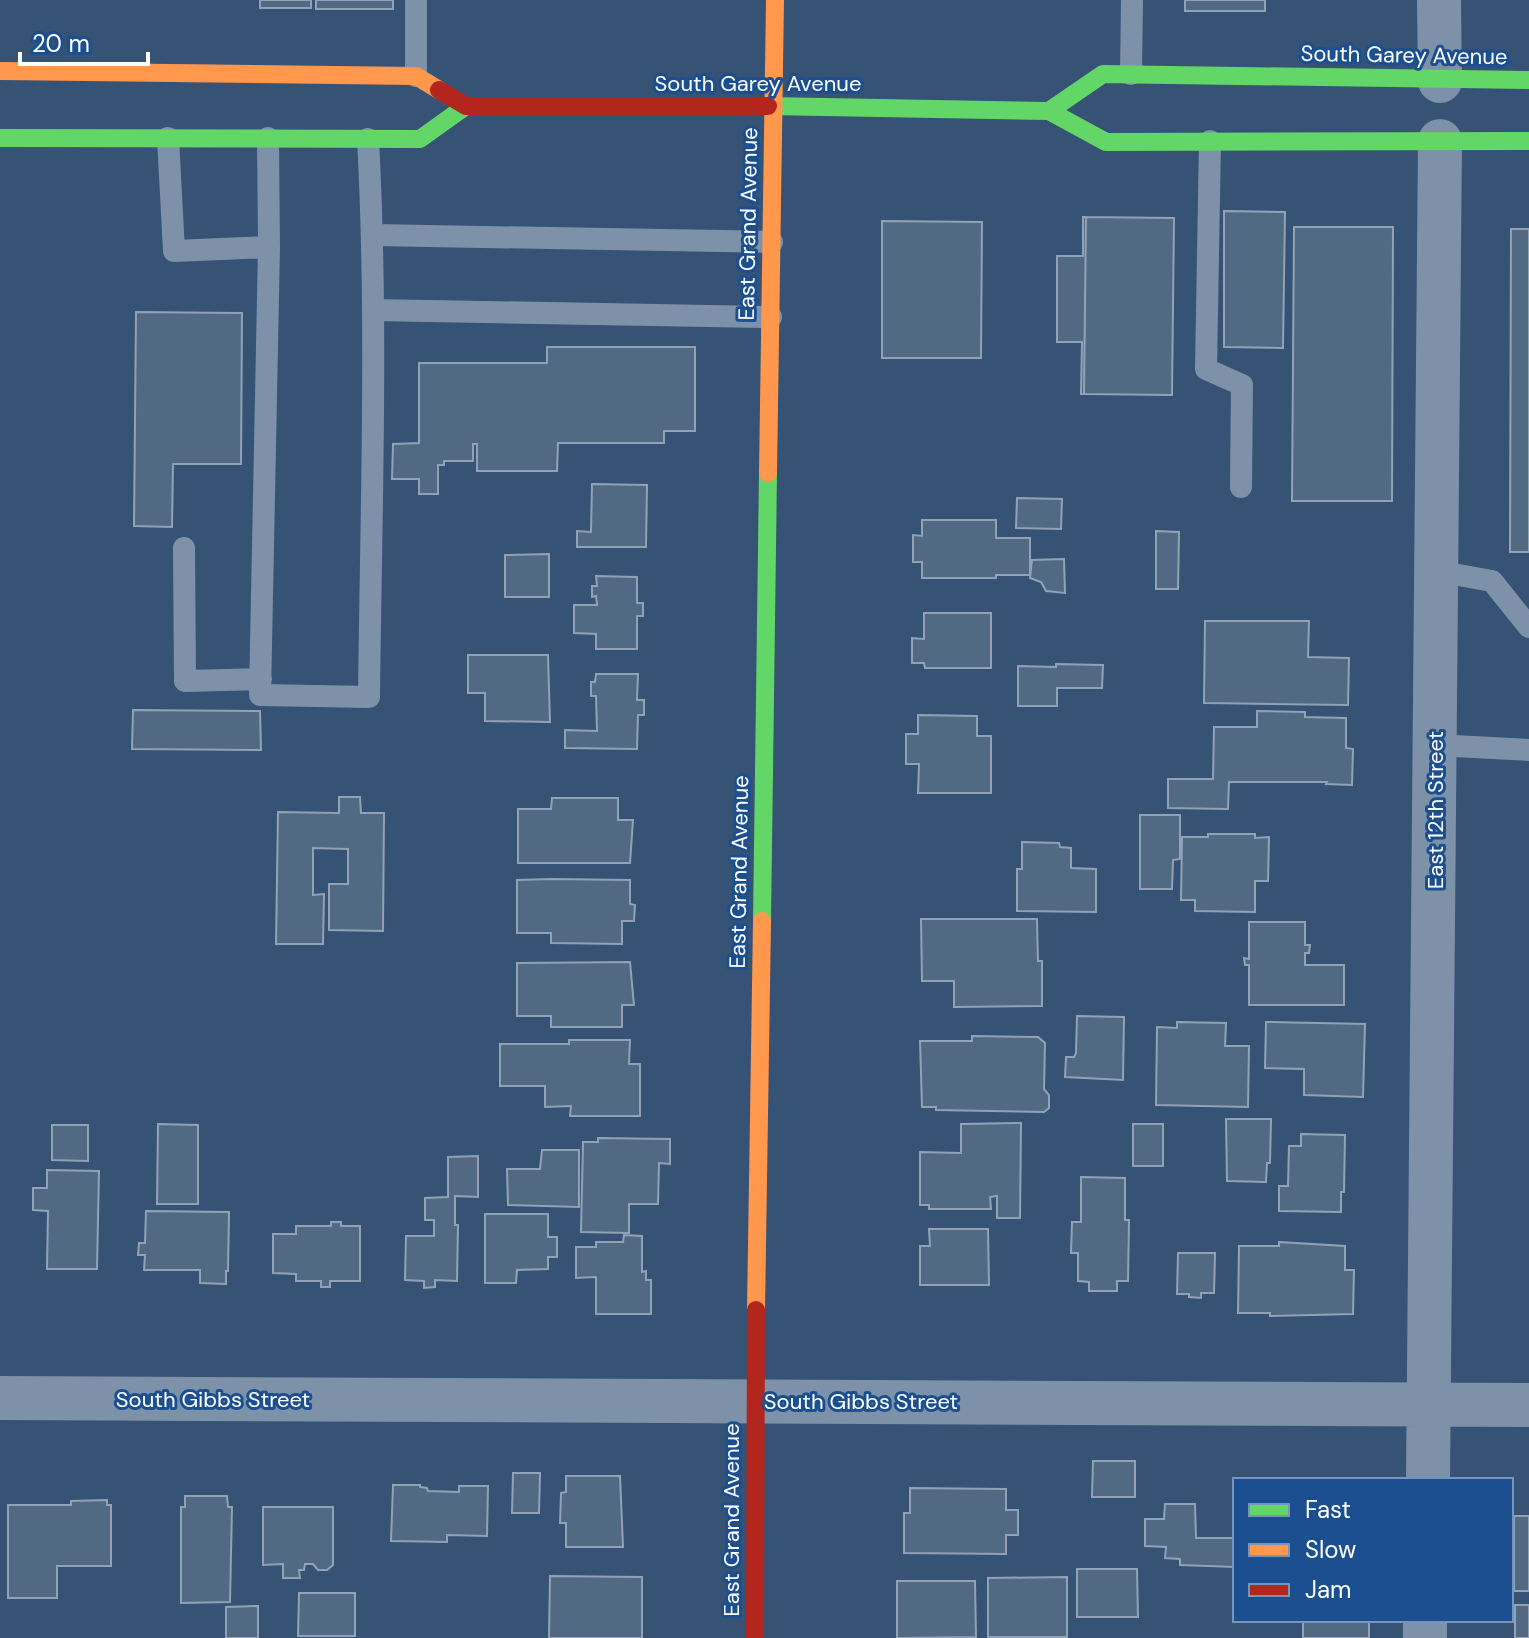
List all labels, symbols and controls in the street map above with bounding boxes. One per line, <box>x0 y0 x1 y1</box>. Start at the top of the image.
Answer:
scale bar <box>20 16 148 66</box>
text: 20 m <box>32 28 90 59</box>
street label: South Garey Avenue <box>1300 39 1508 71</box>
street label: South Garey Avenue <box>655 69 861 98</box>
street label: East Grand Avenue <box>732 127 764 321</box>
street label: East 12th Street <box>1421 731 1450 889</box>
street label: East Grand Avenue <box>723 775 755 969</box>
street label: South Gibbs Street <box>116 1385 310 1414</box>
street label: South Gibbs Street <box>764 1387 958 1416</box>
street label: East Grand Avenue <box>717 1423 746 1617</box>
legend <box>1233 1478 1513 1622</box>
text: Fast <box>1305 1494 1351 1525</box>
text: Slow <box>1305 1534 1356 1565</box>
text: Jam <box>1305 1574 1351 1605</box>

